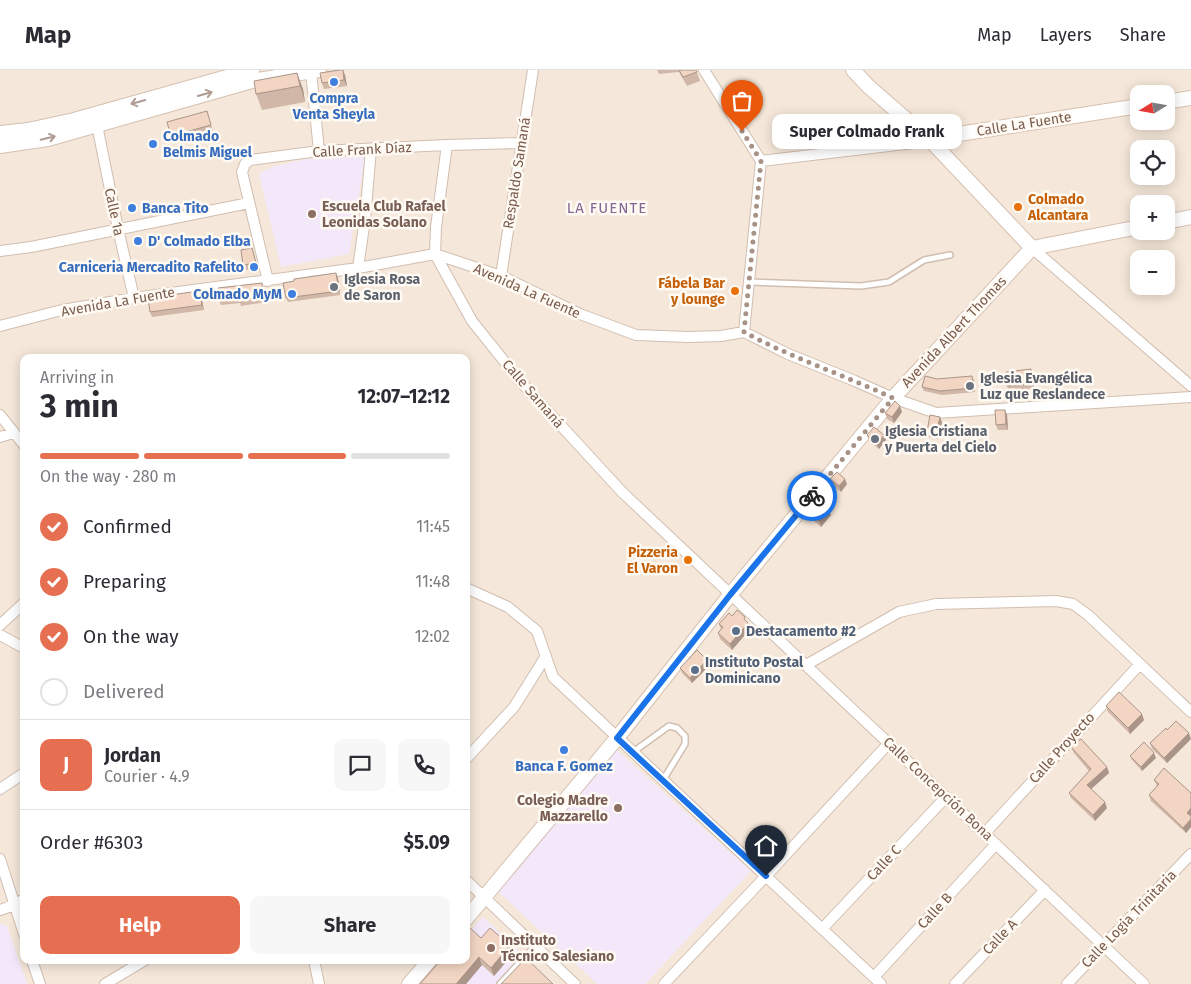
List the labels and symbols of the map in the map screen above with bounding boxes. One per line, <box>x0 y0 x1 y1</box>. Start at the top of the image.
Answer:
marker: Compra Venta Sheyla <box>328 76 340 88</box>
pin <box>721 80 763 131</box>
north arrow <box>1130 85 1175 130</box>
one-way arrow <box>196 89 212 99</box>
place label: Compra Venta Sheyla <box>292 90 376 123</box>
one-way arrow <box>130 98 146 107</box>
street label: Calle La Fuente <box>975 108 1073 140</box>
callout: Super Colmado Frank <box>772 114 962 148</box>
street label: Respaldo Samaná <box>500 116 534 230</box>
place label: Colmado Belmis Miguel <box>163 128 253 161</box>
one-way arrow <box>40 133 56 143</box>
marker: Colmado Belmis Miguel <box>147 138 159 150</box>
street label: Calle Frank Díaz <box>312 139 412 161</box>
street label: Calle 1a <box>101 187 127 237</box>
place label: Colmado Alcantara <box>1027 191 1089 224</box>
place label: Escuela Club Rafael Leonidas Solano <box>322 198 446 231</box>
district label: LA FUENTE <box>567 199 647 217</box>
place label: Banca Tito <box>142 200 209 217</box>
marker: Colmado Alcantara <box>1012 201 1024 213</box>
marker: Banca Tito <box>126 202 138 214</box>
marker: Escuela Club Rafael Leonidas Solano <box>306 208 318 220</box>
place label: D' Colmado Elba <box>148 233 251 250</box>
marker: D' Colmado Elba <box>132 235 144 247</box>
place label: Carniceria Mercadito Rafelito <box>59 259 244 276</box>
street label: Avenida La Fuente <box>471 260 583 322</box>
marker: Carniceria Mercadito Rafelito <box>248 261 260 273</box>
place label: Iglesia Rosa de Saron <box>344 271 421 304</box>
street label: Avenida Albert Thomas <box>898 272 1010 391</box>
place label: Fábela Bar y lounge <box>658 275 725 308</box>
marker: Iglesia Rosa de Saron <box>328 281 340 293</box>
street label: Avenida La Fuente <box>60 284 176 320</box>
marker: Fábela Bar y lounge <box>729 285 741 297</box>
place label: Colmado MyM <box>193 286 282 303</box>
marker: Colmado MyM <box>286 288 298 300</box>
street label: Calle Samaná <box>499 356 567 432</box>
place label: Iglesia Evangélica Luz que Reslandece <box>980 370 1105 403</box>
marker: Iglesia Evangélica Luz que Reslandece <box>964 380 976 392</box>
place label: Iglesia Cristiana y Puerta del Cielo <box>884 423 997 456</box>
marker: Iglesia Cristiana y Puerta del Cielo <box>869 433 881 445</box>
courier <box>787 471 837 521</box>
place label: Pizzeria El Varon <box>627 544 678 577</box>
marker: Pizzeria El Varon <box>682 554 694 566</box>
place label: Destacamento #2 <box>746 623 856 640</box>
marker: Destacamento #2 <box>730 625 742 637</box>
place label: Instituto Postal Dominicano <box>705 654 804 687</box>
marker: Instituto Postal Dominicano <box>689 664 701 676</box>
street label: Calle Proyecto <box>1026 709 1098 787</box>
street label: Calle Concepción Bona <box>879 734 997 844</box>
marker: Banca F. Gomez <box>558 744 570 756</box>
place label: Banca F. Gomez <box>515 758 613 775</box>
place label: Colegio Madre Mazzarello <box>517 792 608 825</box>
marker: Colegio Madre Mazzarello <box>612 802 624 814</box>
pin <box>745 825 787 876</box>
street label: Calle C <box>863 842 905 884</box>
street label: Calle Logia Trinitaria <box>1078 866 1180 972</box>
street label: Calle B <box>914 889 956 933</box>
street label: Calle A <box>979 916 1021 958</box>
place label: Instituto Técnico Salesiano <box>501 932 614 965</box>
marker: Instituto Técnico Salesiano <box>485 942 497 954</box>

